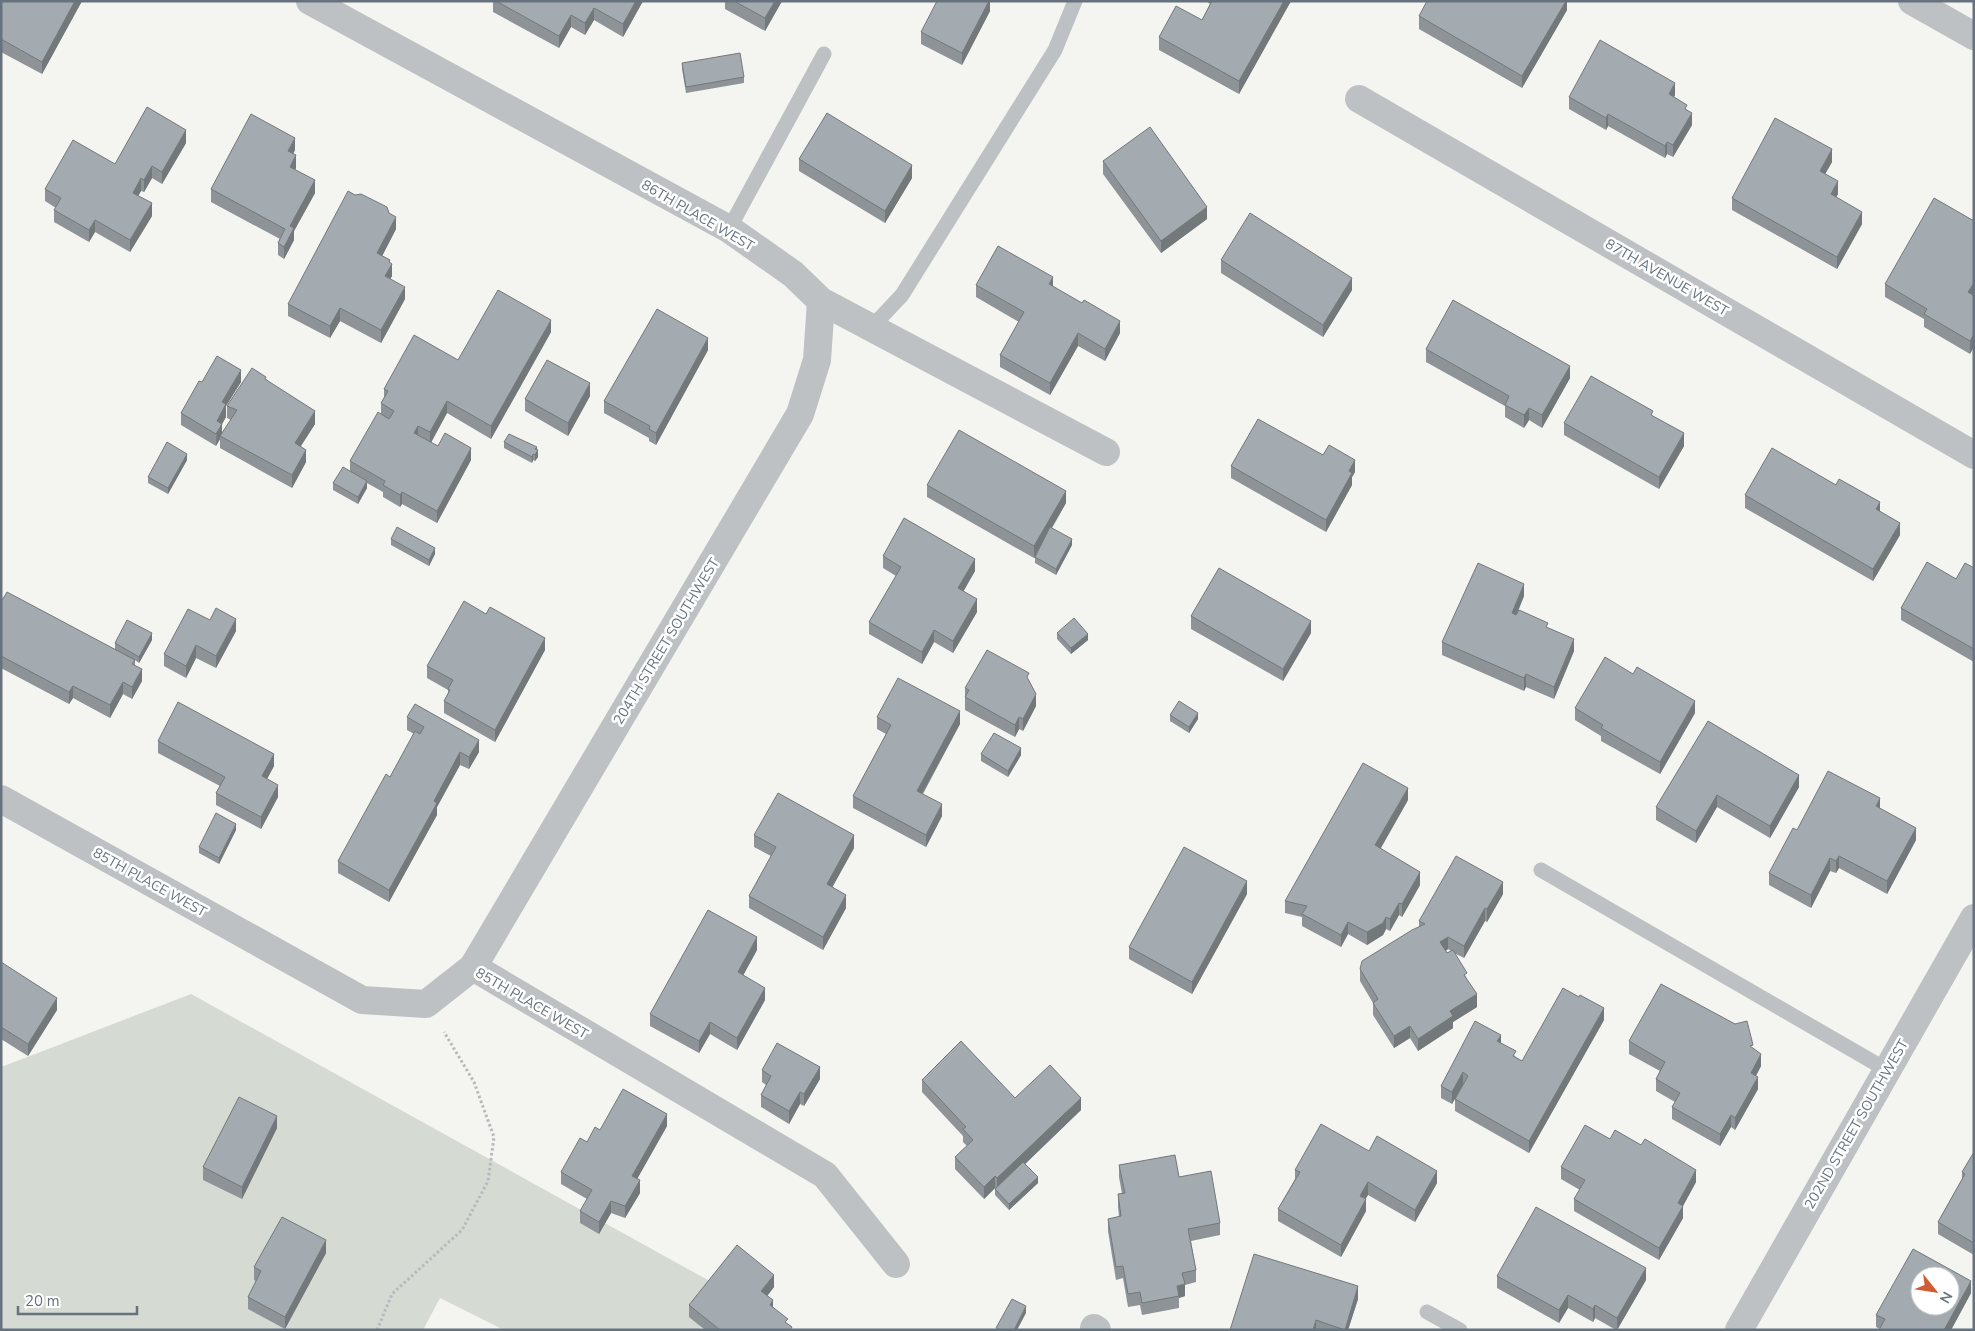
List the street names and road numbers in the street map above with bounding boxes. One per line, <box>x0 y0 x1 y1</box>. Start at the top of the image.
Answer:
street label: 86TH PLACE WEST <box>638 175 758 256</box>
street label: 87TH AVENUE WEST <box>1602 234 1732 321</box>
street label: 204TH STREET SOUTHWEST <box>609 554 724 728</box>
street label: 85TH PLACE WEST <box>90 843 210 922</box>
street label: 85TH PLACE WEST <box>472 963 592 1044</box>
street label: 202ND STREET SOUTHWEST <box>1800 1036 1913 1212</box>

